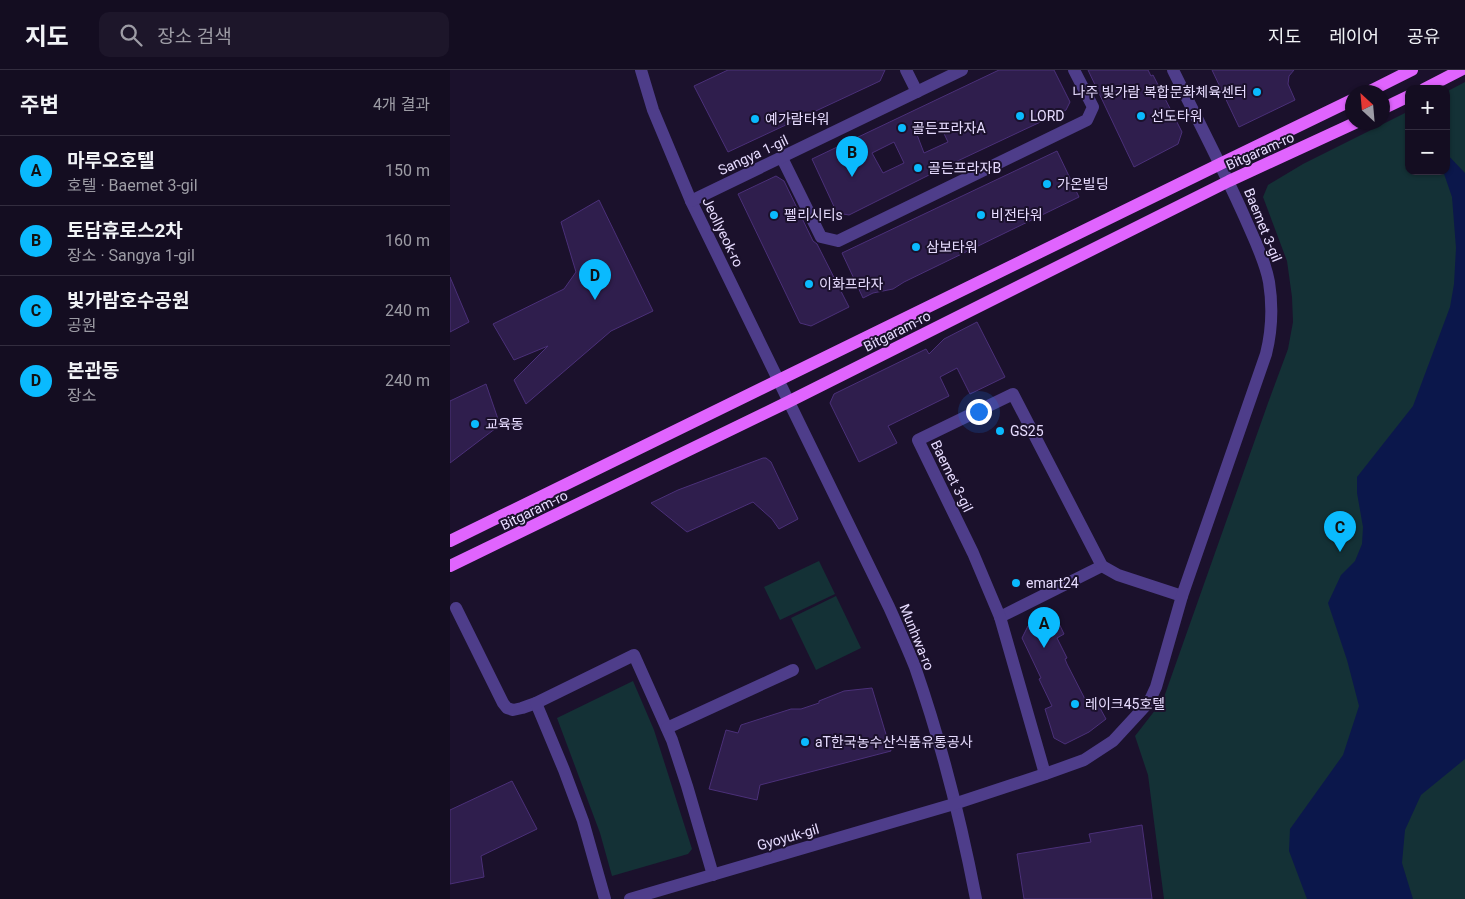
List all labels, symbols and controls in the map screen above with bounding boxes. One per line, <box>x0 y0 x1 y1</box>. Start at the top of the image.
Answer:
search box <box>99 12 449 57</box>
icon: search <box>117 21 145 49</box>
text: 지도 <box>25 23 69 51</box>
text: 장소 검색 <box>157 25 232 48</box>
text: 지도 <box>1268 26 1301 47</box>
text: 레이어 <box>1329 26 1379 47</box>
text: 공유 <box>1407 26 1440 47</box>
place label: 나주 빛가람 복합문화체육센터 <box>1073 84 1247 100</box>
north arrow <box>1345 85 1390 130</box>
map controls <box>1405 85 1450 175</box>
button: + <box>1405 85 1450 130</box>
marker: 나주 빛가람 복합문화체육센터 <box>1251 86 1263 98</box>
text: 주변 <box>20 93 59 117</box>
text: 4개 결과 <box>373 95 430 114</box>
place label: LORD <box>1030 108 1065 124</box>
place label: 선도타워 <box>1151 108 1203 124</box>
marker: LORD <box>1014 110 1026 122</box>
marker: 선도타워 <box>1135 110 1147 122</box>
place label: 예가람타워 <box>765 111 829 127</box>
marker: 예가람타워 <box>749 113 761 125</box>
place label: 골든프라자A <box>912 120 986 136</box>
marker: 골든프라자A <box>896 122 908 134</box>
street label: Bitgaram-ro <box>1223 129 1297 173</box>
button: − <box>1405 130 1450 175</box>
street label: Sangya 1-gil <box>715 132 791 178</box>
pin: B <box>836 136 868 177</box>
text: 마루오호텔 <box>67 149 154 172</box>
place label: 골든프라자B <box>928 160 1001 176</box>
text: A <box>31 161 41 180</box>
text: 150 m <box>385 161 430 180</box>
marker: 골든프라자B <box>912 162 924 174</box>
text: 호텔 · Baemet 3-gil <box>67 176 198 195</box>
place label: 가온빌딩 <box>1057 176 1109 192</box>
marker: 가온빌딩 <box>1041 178 1053 190</box>
street label: Baemet 3-gil <box>1241 186 1285 264</box>
street label: Jeollyeok-ro <box>699 195 747 269</box>
place label: 펠리시티s <box>784 207 843 223</box>
place label: 비전타워 <box>991 207 1043 223</box>
marker: 펠리시티s <box>768 209 780 221</box>
marker: 비전타워 <box>975 209 987 221</box>
text: 토담휴로스2차 <box>67 219 183 242</box>
text: B <box>31 231 41 250</box>
text: 160 m <box>385 231 430 250</box>
place label: 삼보타워 <box>926 239 978 255</box>
marker: 삼보타워 <box>910 241 922 253</box>
text: 장소 · Sangya 1-gil <box>67 246 195 265</box>
pin: D <box>579 259 611 300</box>
place label: 이화프라자 <box>819 276 884 292</box>
marker: 이화프라자 <box>803 278 815 290</box>
text: 빛가람호수공원 <box>67 289 189 312</box>
text: C <box>31 301 41 320</box>
text: 240 m <box>385 301 430 320</box>
street label: Bitgaram-ro <box>861 307 933 355</box>
text: 공원 <box>67 316 96 335</box>
text: 본관동 <box>67 359 119 382</box>
text: D <box>31 371 41 390</box>
text: 240 m <box>385 371 430 390</box>
text: 장소 <box>67 386 96 405</box>
your location <box>966 399 992 425</box>
place label: 교육동 <box>485 416 524 432</box>
marker: 교육동 <box>469 418 481 430</box>
place label: GS25 <box>1010 423 1044 439</box>
marker: GS25 <box>994 425 1006 437</box>
street label: Baemet 3-gil <box>928 437 976 515</box>
street label: Bitgaram-ro <box>498 487 570 533</box>
pin: C <box>1324 511 1356 552</box>
place label: emart24 <box>1026 575 1079 591</box>
marker: emart24 <box>1010 577 1022 589</box>
street label: Munhwa-ro <box>896 602 938 672</box>
pin: A <box>1028 607 1060 648</box>
place label: 레이크45호텔 <box>1085 696 1165 712</box>
marker: 레이크45호텔 <box>1069 698 1081 710</box>
place label: aT한국농수산식품유통공사 <box>815 734 973 750</box>
marker: aT한국농수산식품유통공사 <box>799 736 811 748</box>
street label: Gyoyuk-gil <box>755 821 821 853</box>

